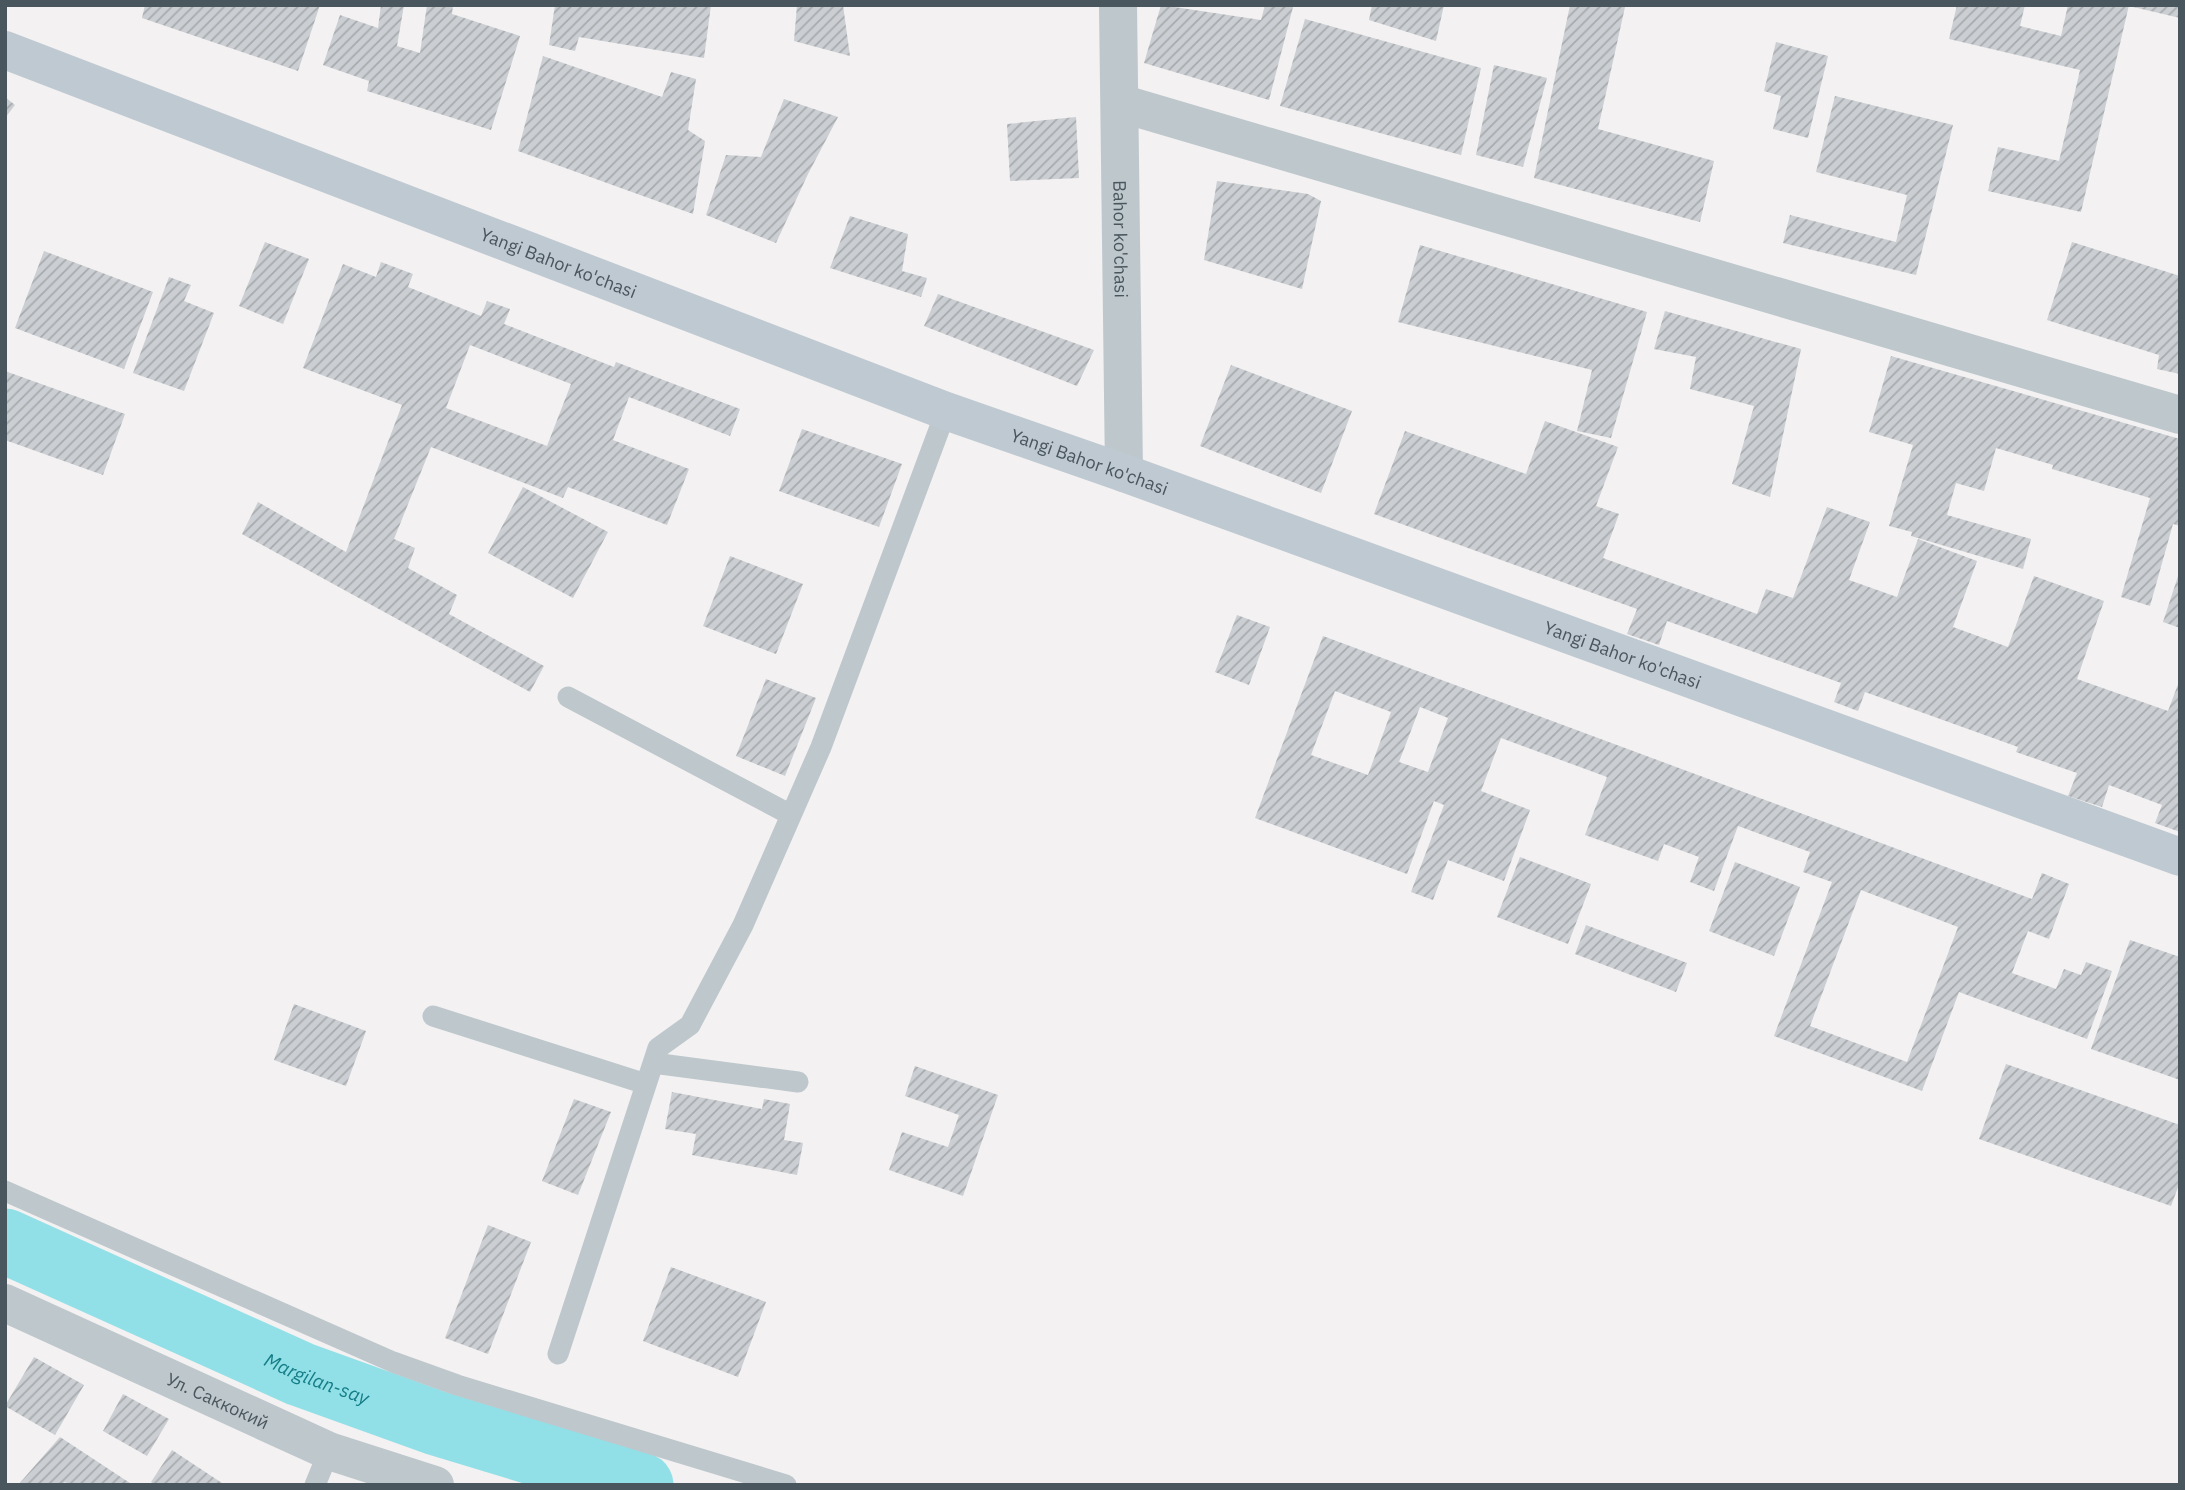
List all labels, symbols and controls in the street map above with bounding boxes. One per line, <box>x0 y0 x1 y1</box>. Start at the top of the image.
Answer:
street label: Bahor ko'chasi <box>1109 180 1133 298</box>
street label: Yangi Bahor ko'chasi <box>477 222 640 303</box>
street label: Yangi Bahor ko'chasi <box>1008 423 1172 500</box>
street label: Yangi Bahor ko'chasi <box>1541 615 1704 693</box>
water label: Margilan-say <box>261 1348 373 1410</box>
street label: Ул. Саккокий <box>163 1367 273 1434</box>

